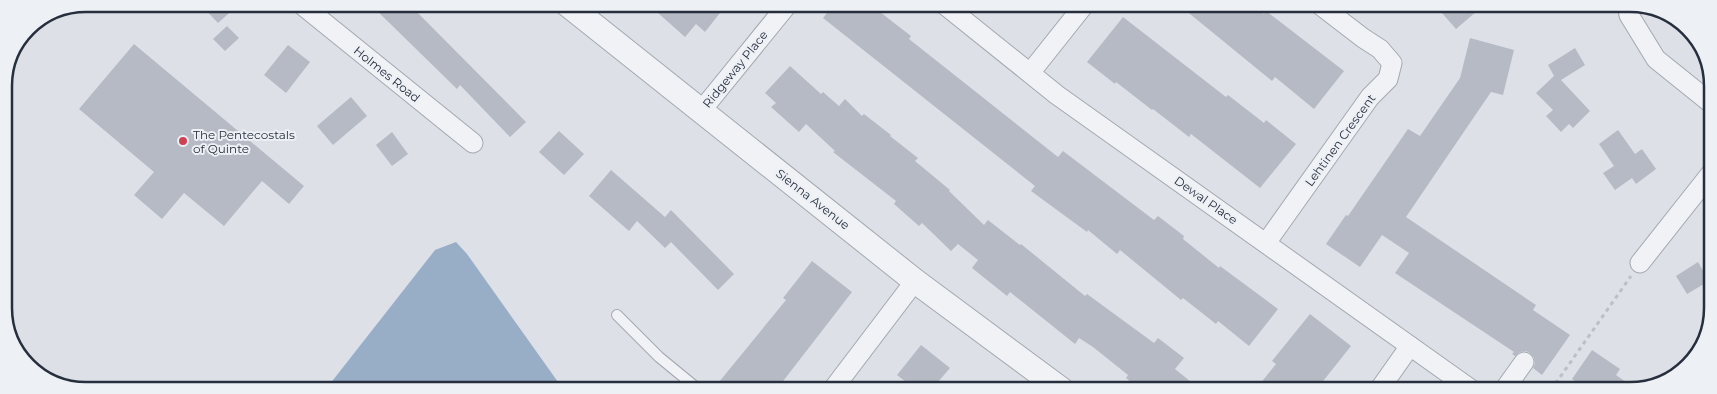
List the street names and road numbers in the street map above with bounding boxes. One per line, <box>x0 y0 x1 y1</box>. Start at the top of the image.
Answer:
street label: Ridgeway Place <box>699 27 771 111</box>
street label: Holmes Road <box>351 43 423 105</box>
street label: Lehtinen Crescent <box>1302 91 1379 189</box>
street label: Sienna Avenue <box>773 166 853 232</box>
street label: Dewal Place <box>1172 173 1240 227</box>

